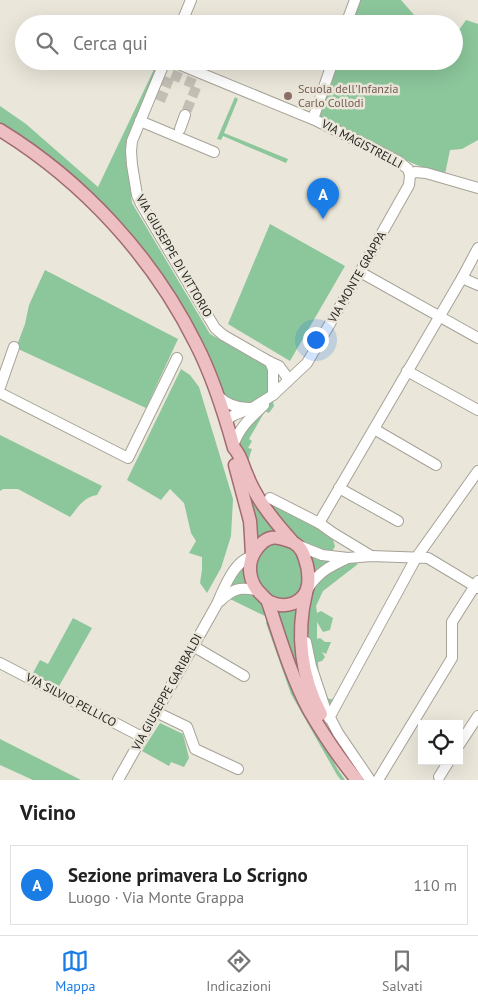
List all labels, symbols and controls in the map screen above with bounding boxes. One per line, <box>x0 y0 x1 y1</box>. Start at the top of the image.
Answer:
search box <box>15 15 463 70</box>
icon: search <box>33 29 61 57</box>
text: Cerca qui <box>73 31 148 55</box>
place label: Scuola dell'Infanzia Carlo Collodi <box>298 81 399 110</box>
marker: Scuola dell'Infanzia Carlo Collodi <box>282 90 294 102</box>
street label: VIA MAGISTRELLI <box>318 115 405 171</box>
pin: A <box>307 178 339 219</box>
street label: VIA GIUSEPPE DI VITTORIO <box>133 191 216 320</box>
street label: VIA MONTE GRAPPA <box>324 228 389 326</box>
your location <box>303 327 329 353</box>
street label: VIA GIUSEPPE GARIBALDI <box>128 631 205 754</box>
street label: VIA SILVIO PELLICO <box>23 669 119 730</box>
map controls <box>418 720 463 765</box>
button: locate <box>418 720 463 765</box>
text: Vicino <box>20 799 76 826</box>
text: Sezione primavera Lo Scrigno <box>68 863 308 887</box>
text: A <box>32 875 42 895</box>
text: 110 m <box>414 875 457 895</box>
text: Luogo · Via Monte Grappa <box>68 887 244 907</box>
tab: Mappa <box>55 947 95 995</box>
tab: Indicazioni <box>206 947 271 995</box>
tab: Salvati <box>382 947 423 995</box>

